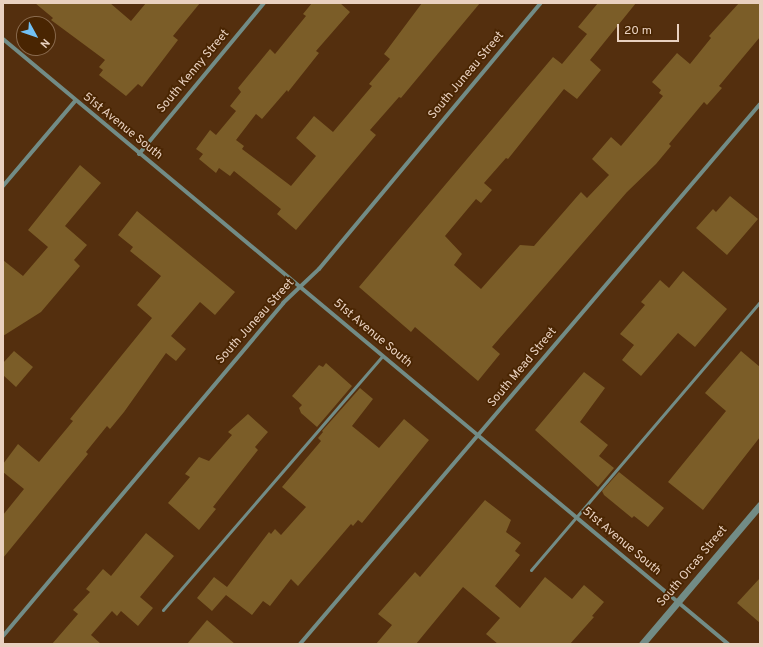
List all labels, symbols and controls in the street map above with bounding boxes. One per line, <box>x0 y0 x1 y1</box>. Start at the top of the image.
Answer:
north arrow <box>16 16 56 56</box>
scale bar <box>619 16 681 42</box>
text: 20 m <box>624 23 652 39</box>
street label: South Kenny Street <box>155 27 233 117</box>
street label: South Juneau Street <box>426 29 508 123</box>
text: N <box>37 36 52 51</box>
street label: 51st Avenue South <box>79 90 165 164</box>
street label: South Juneau Street <box>214 276 298 368</box>
street label: 51st Avenue South <box>329 297 415 371</box>
street label: South Mead Street <box>486 325 560 411</box>
street label: 51st Avenue South <box>578 505 664 579</box>
street label: South Orcas Street <box>655 524 731 610</box>

